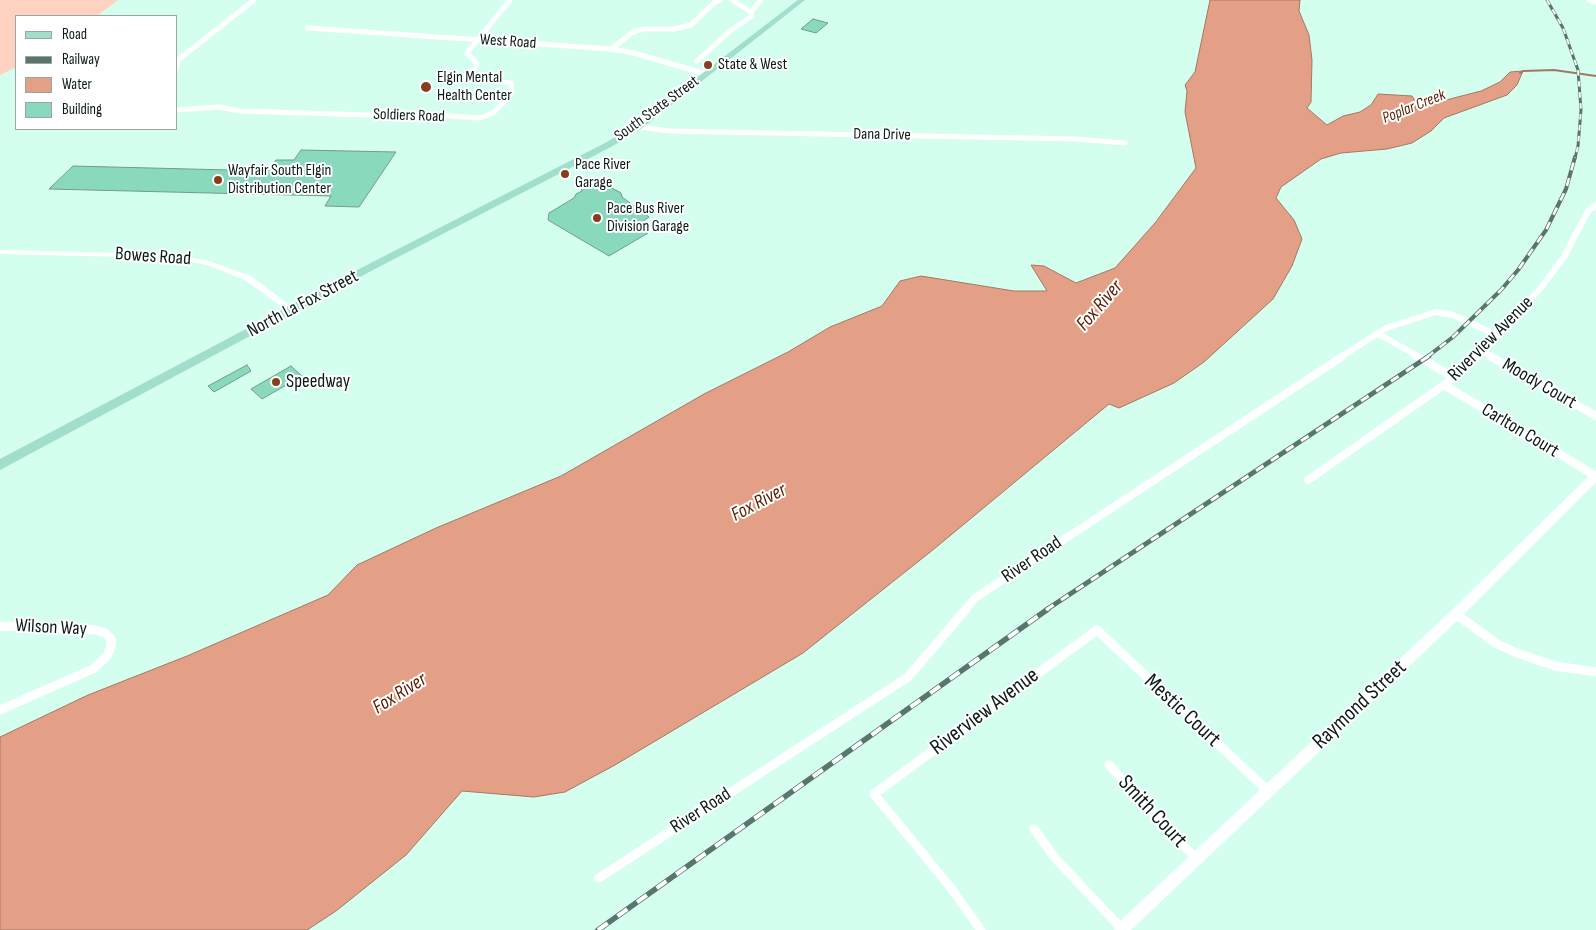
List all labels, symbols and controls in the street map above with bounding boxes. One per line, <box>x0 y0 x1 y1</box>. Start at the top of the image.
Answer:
legend <box>15 15 178 130</box>
text: Road <box>62 25 87 44</box>
street label: West Road <box>479 30 537 54</box>
text: Railway <box>62 50 100 69</box>
place label: State & West <box>718 55 787 75</box>
marker: State & West <box>702 59 714 71</box>
place label: Elgin Mental Health Center <box>437 68 512 106</box>
street label: South State Street <box>611 72 703 146</box>
text: Water <box>62 75 92 94</box>
marker: Elgin Mental Health Center <box>419 80 433 94</box>
water label: Poplar Creek <box>1380 86 1448 128</box>
text: Building <box>62 100 102 119</box>
street label: Soldiers Road <box>373 105 445 127</box>
street label: Dana Drive <box>853 125 911 145</box>
place label: Pace River Garage <box>575 155 630 193</box>
place label: Wayfair South Elgin Distribution Center <box>228 161 331 199</box>
marker: Pace River Garage <box>559 168 571 180</box>
marker: Wayfair South Elgin Distribution Center <box>212 174 224 186</box>
place label: Pace Bus River Division Garage <box>607 199 689 237</box>
marker: Pace Bus River Division Garage <box>591 212 603 224</box>
street label: Bowes Road <box>114 243 192 271</box>
street label: North La Fox Street <box>244 265 362 343</box>
water label: Fox River <box>1072 276 1128 336</box>
street label: Riverview Avenue <box>1444 292 1538 386</box>
street label: Moody Court <box>1498 354 1580 414</box>
place label: Speedway <box>286 371 350 393</box>
marker: Speedway <box>270 376 282 388</box>
street label: Carlton Court <box>1477 399 1563 463</box>
water label: Fox River <box>727 479 791 527</box>
street label: River Road <box>998 532 1066 588</box>
street label: Wilson Way <box>15 615 87 641</box>
street label: Raymond Street <box>1308 655 1412 755</box>
street label: Riverview Avenue <box>926 663 1044 761</box>
water label: Fox River <box>369 668 431 720</box>
street label: Mestic Court <box>1138 669 1226 753</box>
street label: Smith Court <box>1112 770 1192 854</box>
street label: River Road <box>667 783 735 839</box>

